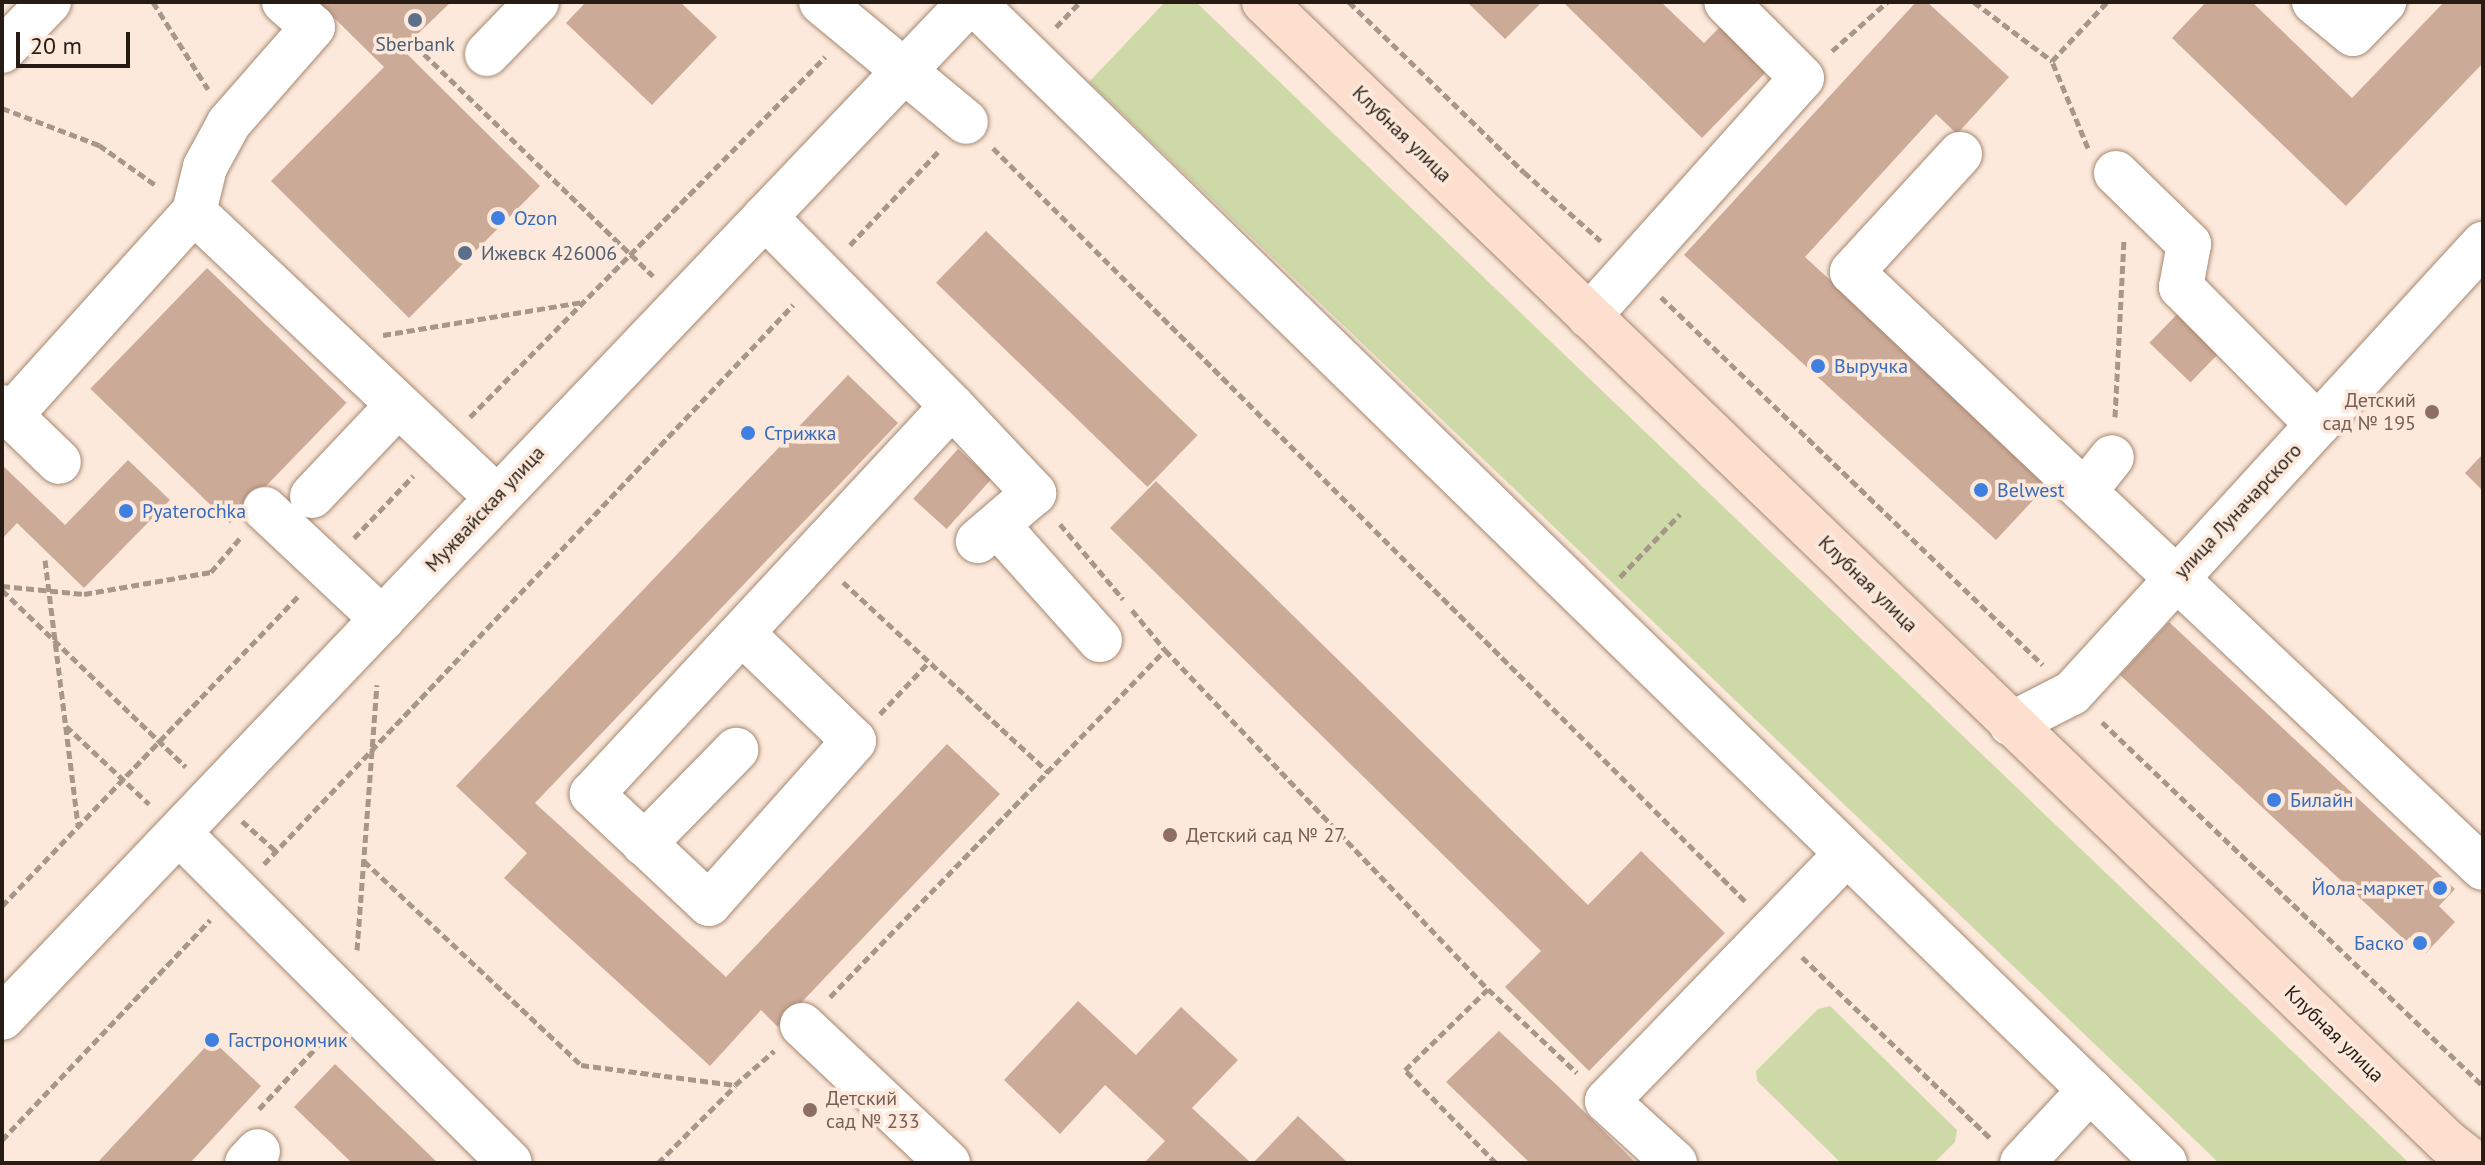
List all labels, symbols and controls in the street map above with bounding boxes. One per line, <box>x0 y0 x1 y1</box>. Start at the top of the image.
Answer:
marker: Sberbank <box>406 11 424 29</box>
scale bar <box>20 16 134 66</box>
text: 20 m <box>30 30 82 61</box>
place label: Sberbank <box>375 32 455 56</box>
street label: Клубная улица <box>1347 81 1457 187</box>
place label: Ozon <box>514 206 557 230</box>
marker: Ozon <box>489 209 507 227</box>
place label: Ижевск 426006 <box>481 241 617 265</box>
marker: Ижевск 426006 <box>456 244 474 262</box>
place label: Выручка <box>1834 354 1908 378</box>
marker: Выручка <box>1809 357 1827 375</box>
place label: Детский сад № 195 <box>2322 388 2416 435</box>
marker: Детский сад № 195 <box>2423 403 2441 421</box>
place label: Стрижка <box>764 421 837 445</box>
marker: Стрижка <box>739 424 757 442</box>
street label: улица Луначарского <box>2169 438 2307 584</box>
street label: Мужвайская улица <box>421 441 549 577</box>
place label: Belwest <box>1997 478 2065 502</box>
marker: Belwest <box>1972 481 1990 499</box>
place label: Pyaterochka <box>142 499 246 523</box>
marker: Pyaterochka <box>117 502 135 520</box>
street label: Клубная улица <box>1813 531 1923 637</box>
place label: Билайн <box>2290 788 2354 812</box>
marker: Билайн <box>2265 791 2283 809</box>
place label: Детский сад № 27 <box>1186 823 1345 847</box>
marker: Детский сад № 27 <box>1161 826 1179 844</box>
place label: Йола-маркет <box>2312 876 2424 900</box>
marker: Йола-маркет <box>2431 879 2449 897</box>
place label: Баско <box>2354 931 2404 955</box>
marker: Баско <box>2411 934 2429 952</box>
street label: Клубная улица <box>2279 981 2389 1087</box>
place label: Гастрономчик <box>228 1028 347 1052</box>
marker: Гастрономчик <box>203 1031 221 1049</box>
place label: Детский сад № 233 <box>826 1086 920 1133</box>
marker: Детский сад № 233 <box>801 1101 819 1119</box>

